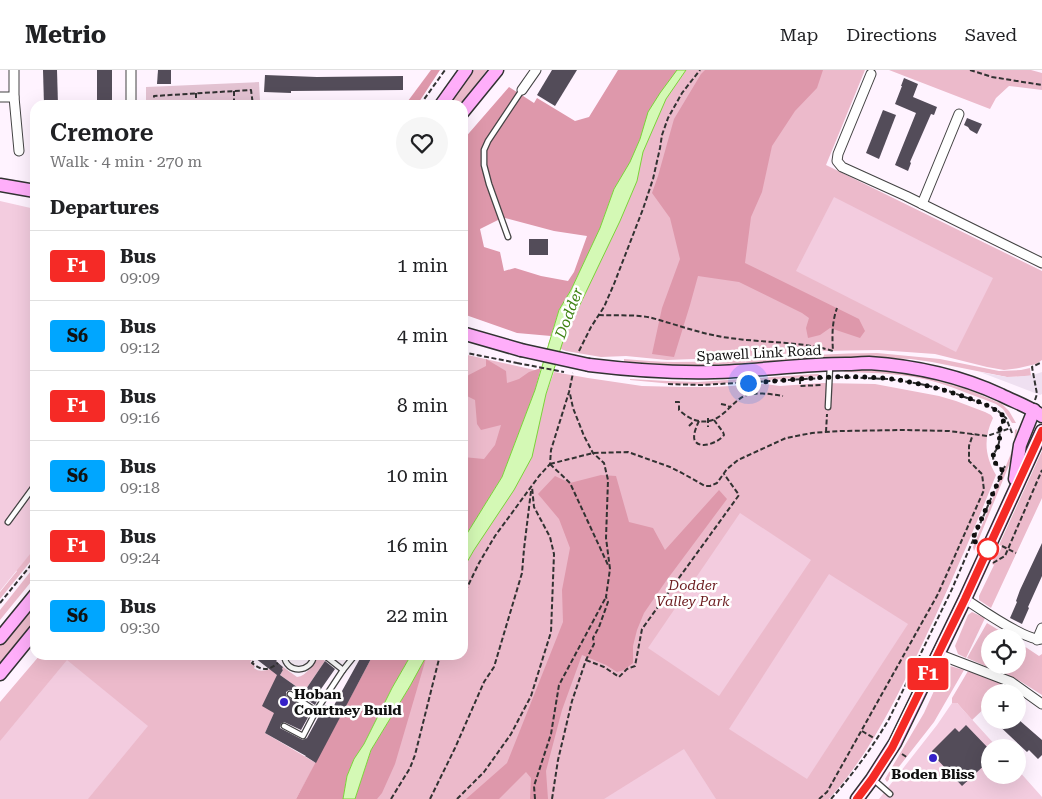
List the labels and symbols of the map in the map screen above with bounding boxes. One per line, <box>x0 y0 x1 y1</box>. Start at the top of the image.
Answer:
water label: Dodder <box>551 284 587 342</box>
street label: Spawell Link Road <box>696 342 822 364</box>
your location <box>736 371 761 396</box>
unlabelled marker <box>977 538 999 560</box>
park label: Dodder Valley Park <box>656 577 730 609</box>
line badge: F1 <box>906 658 950 690</box>
place label: Hoban Courtney Build <box>294 686 402 718</box>
marker: Hoban Courtney Build <box>278 696 290 708</box>
marker: Boden Bliss <box>927 752 939 764</box>
place label: Boden Bliss <box>891 766 975 782</box>

